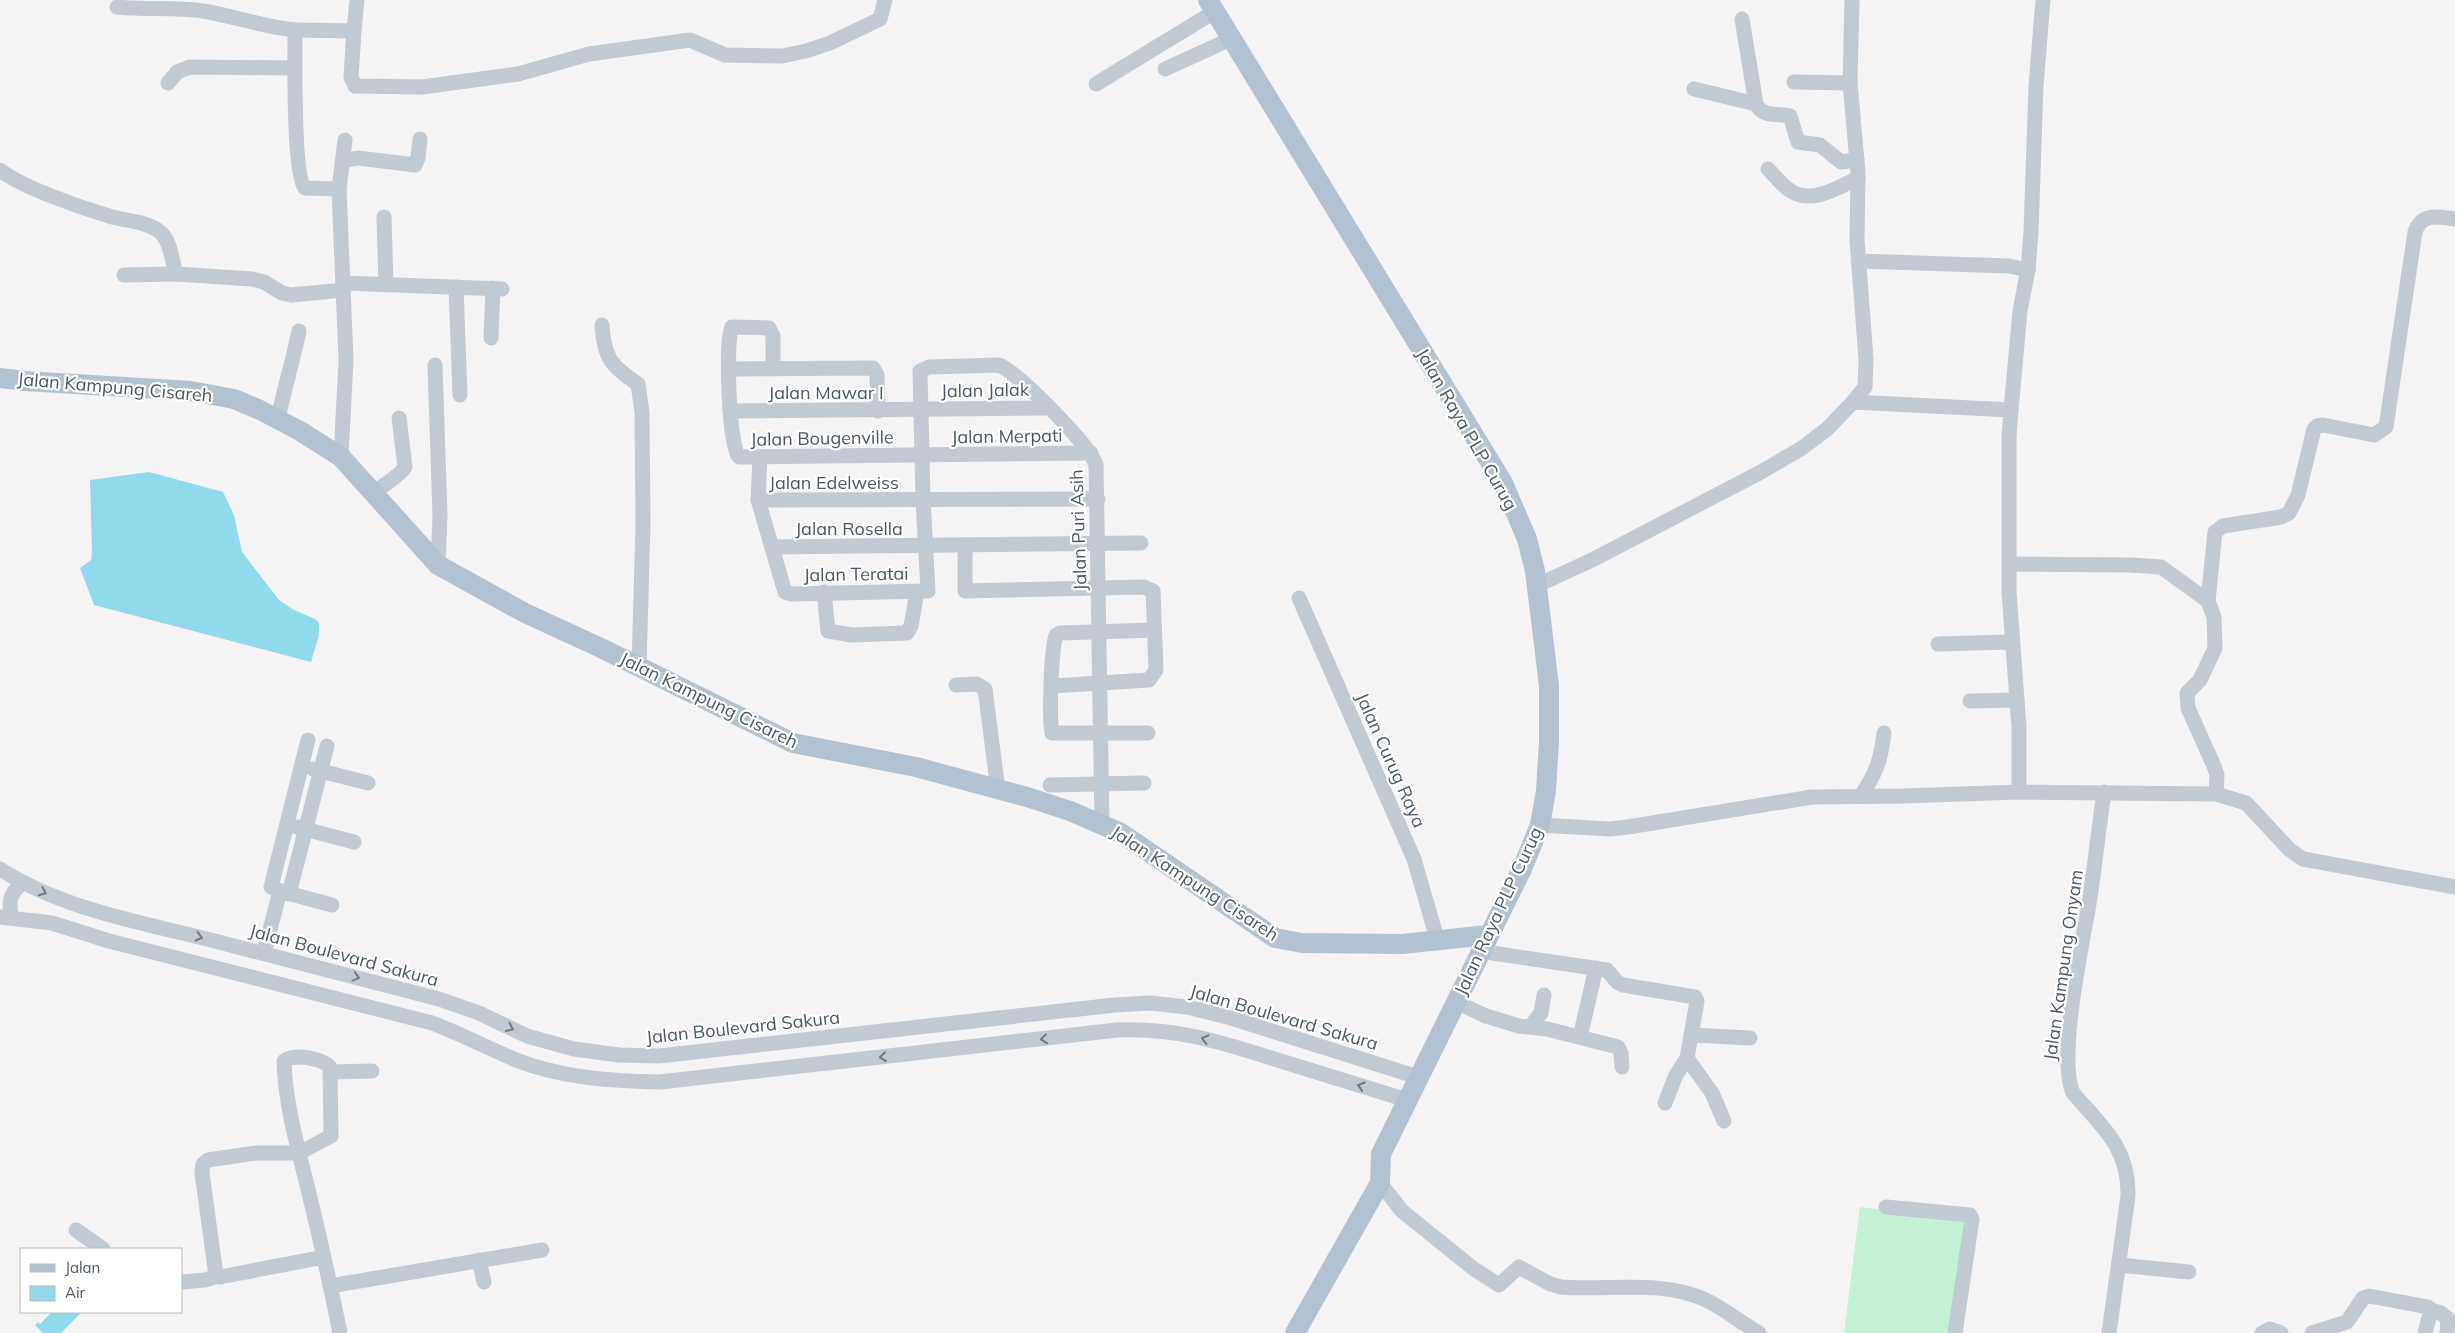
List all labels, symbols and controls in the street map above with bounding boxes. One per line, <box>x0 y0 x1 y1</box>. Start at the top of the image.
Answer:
street label: Jalan Raya PLP Curug <box>1411 344 1523 514</box>
street label: Jalan Kampung Cisareh <box>17 367 213 407</box>
street label: Jalan Jalak <box>941 378 1030 402</box>
street label: Jalan Mawar I <box>768 381 884 404</box>
street label: Jalan Merpati <box>951 424 1063 448</box>
street label: Jalan Bougenville <box>750 425 894 451</box>
street label: Jalan Puri Asih <box>1064 469 1092 591</box>
street label: Jalan Edelweiss <box>769 471 899 494</box>
street label: Jalan Rosella <box>795 517 903 540</box>
street label: Jalan Teratai <box>803 562 909 586</box>
street label: Jalan Kampung Cisareh <box>616 647 802 753</box>
street label: Jalan Curug Raya <box>1351 689 1431 831</box>
street label: Jalan Kampung Cisareh <box>1107 820 1283 946</box>
street label: Jalan Raya PLP Curug <box>1449 823 1547 999</box>
street label: Jalan Kampung Onyam <box>2038 868 2088 1062</box>
one-way arrow <box>38 885 47 896</box>
street label: Jalan Boulevard Sakura <box>247 919 441 991</box>
one-way arrow <box>194 931 203 942</box>
one-way arrow <box>352 971 361 982</box>
street label: Jalan Boulevard Sakura <box>1187 979 1381 1055</box>
street label: Jalan Boulevard Sakura <box>645 1005 841 1049</box>
one-way arrow <box>505 1022 514 1032</box>
one-way arrow <box>1040 1033 1048 1044</box>
one-way arrow <box>1201 1034 1210 1045</box>
one-way arrow <box>879 1051 887 1062</box>
one-way arrow <box>1357 1081 1365 1091</box>
legend <box>20 1248 182 1313</box>
text: Jalan <box>65 1258 100 1277</box>
text: Air <box>65 1283 86 1302</box>

